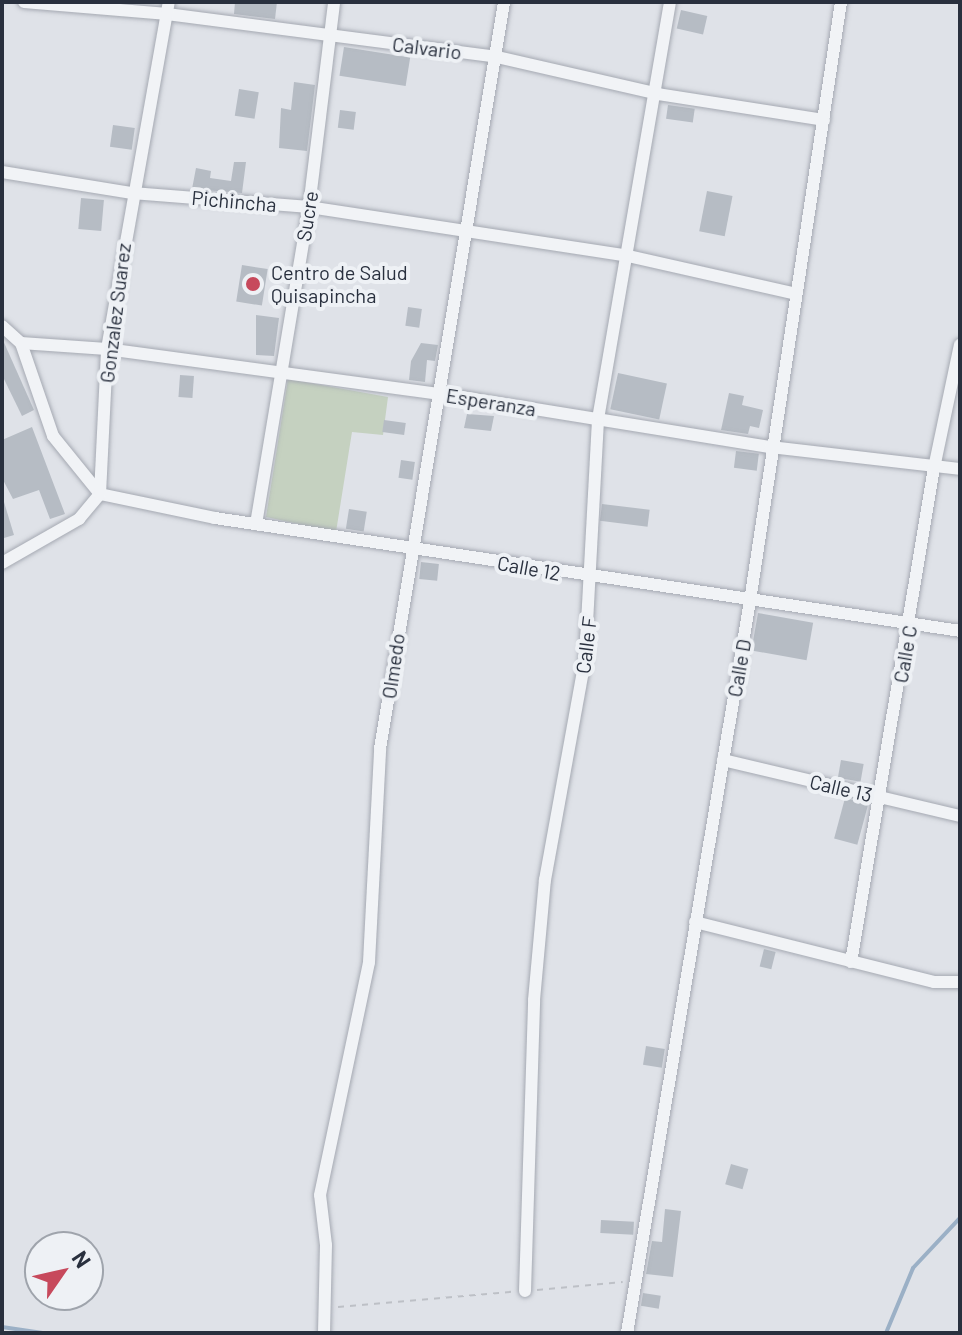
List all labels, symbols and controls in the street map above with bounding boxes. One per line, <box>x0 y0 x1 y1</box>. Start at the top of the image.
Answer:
street label: Calvario <box>391 32 463 64</box>
street label: Pichincha <box>190 185 278 217</box>
street label: Sucre <box>291 189 323 243</box>
street label: Gonzalez Suarez <box>95 242 135 384</box>
place label: Centro de Salud Quisapincha <box>271 260 408 307</box>
marker: Centro de Salud Quisapincha <box>242 273 264 295</box>
street label: Esperanza <box>444 383 538 421</box>
street label: Calle 12 <box>496 551 562 585</box>
street label: Calle F <box>571 615 601 675</box>
street label: Calle C <box>888 623 922 685</box>
street label: Olmedo <box>377 632 409 700</box>
street label: Calle D <box>722 637 756 699</box>
street label: Calle 13 <box>807 769 875 807</box>
north arrow <box>24 1231 104 1311</box>
text: N <box>67 1245 97 1272</box>

